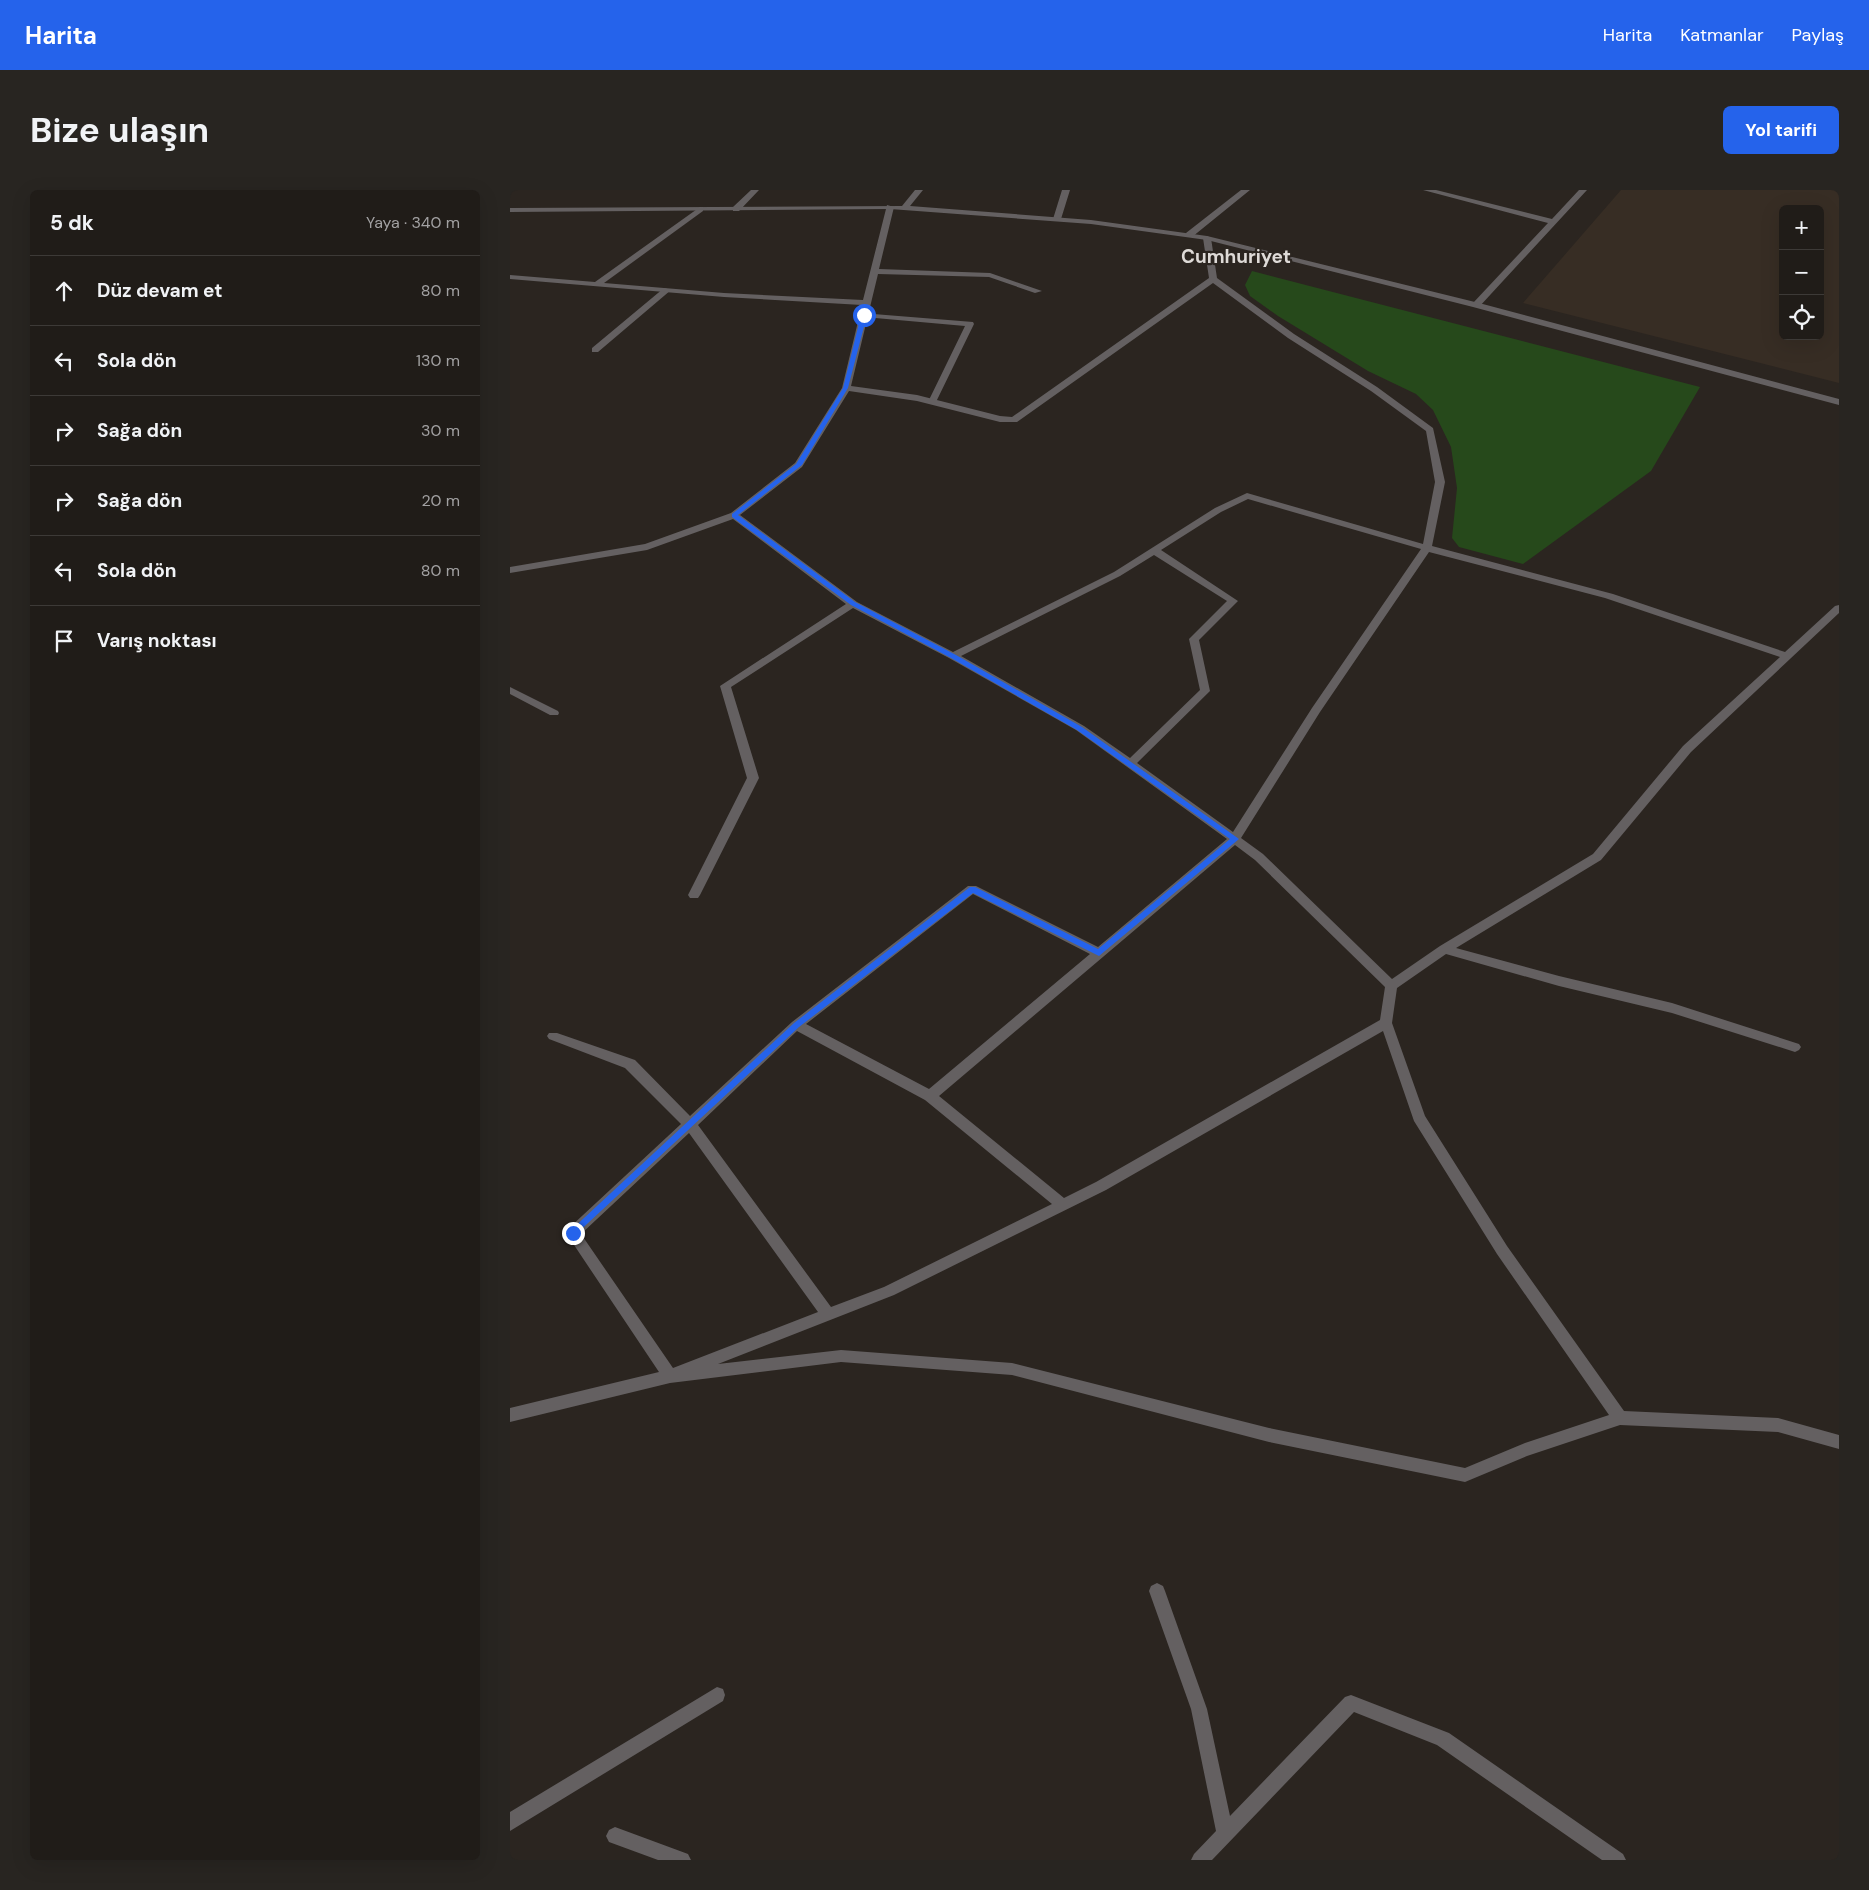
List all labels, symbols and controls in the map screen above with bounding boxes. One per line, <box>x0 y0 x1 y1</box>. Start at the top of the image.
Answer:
text: Harita <box>25 20 97 51</box>
text: Harita <box>1603 23 1652 47</box>
text: Katmanlar <box>1680 23 1764 47</box>
text: Paylaş <box>1792 23 1844 47</box>
button: Yol tarifi <box>1723 106 1839 154</box>
text: Bize ulaşın <box>30 107 209 153</box>
map controls <box>1779 205 1824 340</box>
button: + <box>1779 205 1824 250</box>
text: 5 dk <box>50 209 94 237</box>
text: Yaya · 340 m <box>366 212 460 233</box>
district label: Cumhuriyet <box>1181 244 1291 269</box>
button: − <box>1779 250 1824 295</box>
icon: ahead <box>50 277 78 305</box>
text: Düz devam et <box>97 278 223 303</box>
text: 80 m <box>421 280 460 301</box>
button: locate <box>1779 295 1824 340</box>
route start <box>853 304 876 327</box>
icon: left <box>50 347 78 375</box>
text: Sola dön <box>97 348 177 373</box>
text: 130 m <box>416 350 460 371</box>
icon: right <box>50 417 78 445</box>
text: Sağa dön <box>97 418 182 443</box>
text: 30 m <box>421 420 460 441</box>
icon: right <box>50 487 78 515</box>
text: Sağa dön <box>97 488 182 513</box>
text: 20 m <box>421 490 460 511</box>
icon: left <box>50 557 78 585</box>
text: Sola dön <box>97 558 177 583</box>
text: 80 m <box>421 560 460 581</box>
icon: arrive <box>50 627 78 655</box>
text: Varış noktası <box>97 628 217 653</box>
route end <box>562 1222 585 1245</box>

